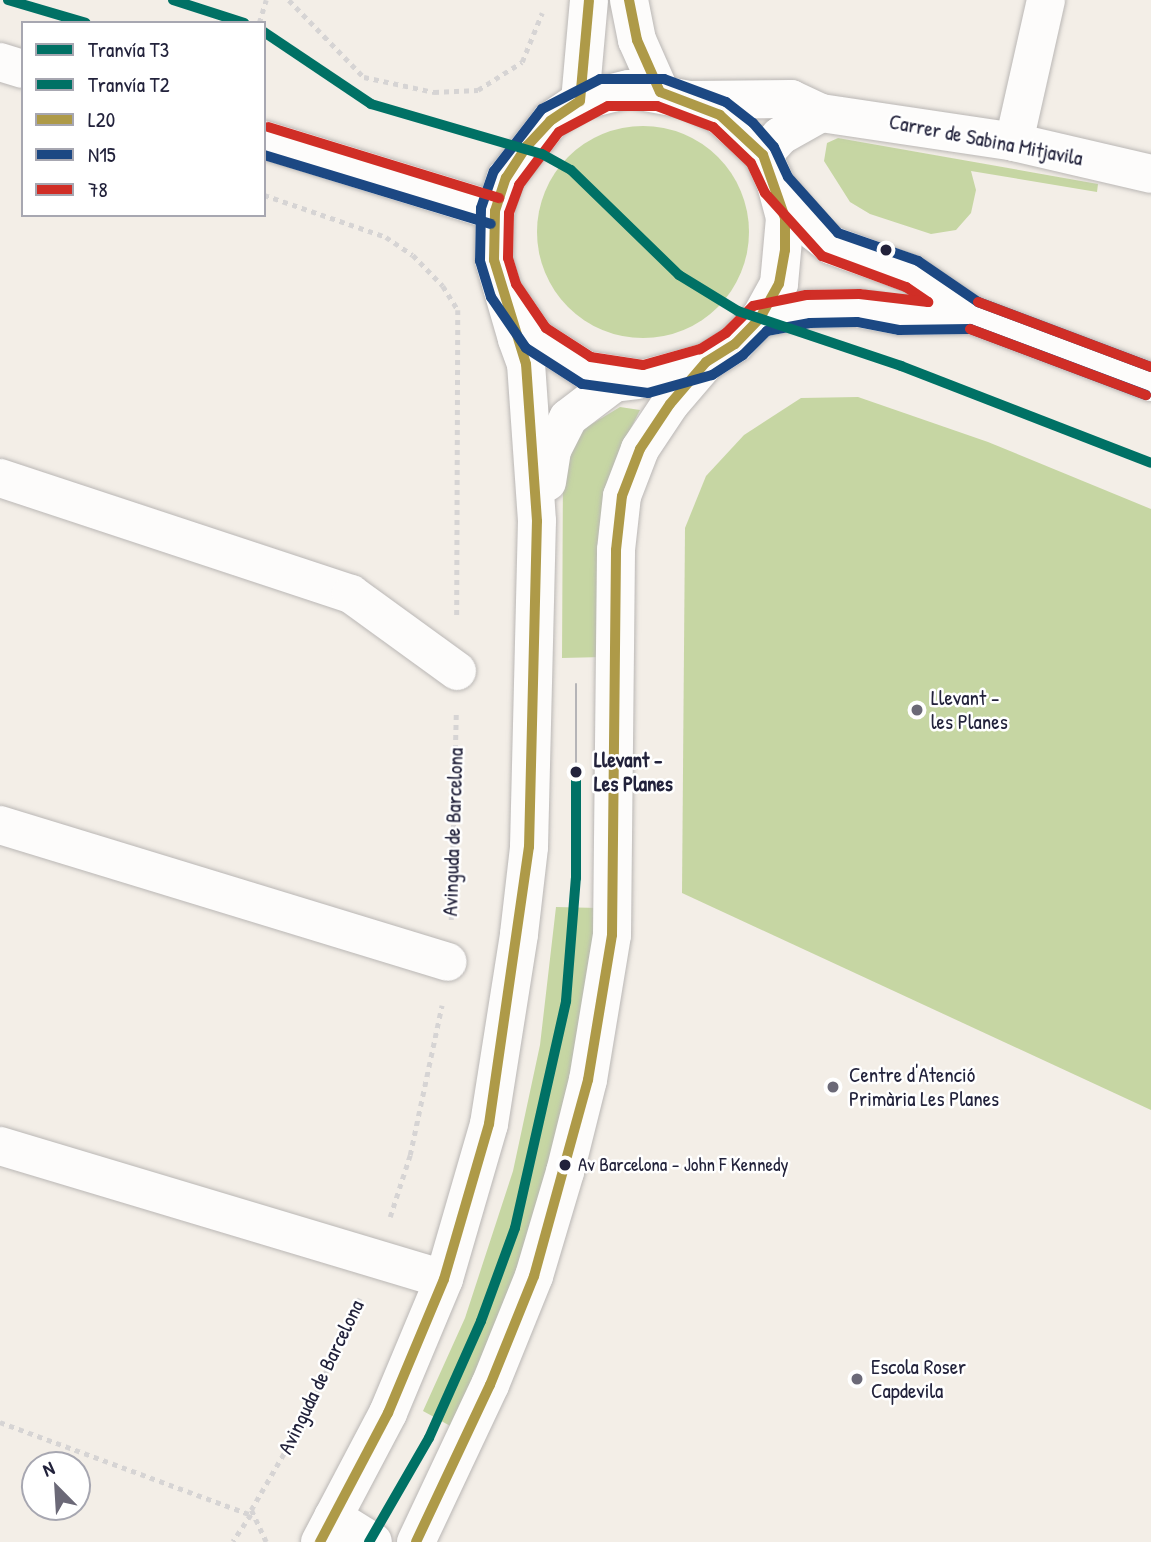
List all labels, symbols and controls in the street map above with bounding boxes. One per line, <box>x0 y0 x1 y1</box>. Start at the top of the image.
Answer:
legend <box>21 21 266 217</box>
text: Tranvía T3 <box>88 35 169 64</box>
text: Tranvía T2 <box>88 70 169 99</box>
text: L20 <box>88 105 115 134</box>
street label: Carrer de Sabina Mitjavila <box>887 109 1085 171</box>
text: N15 <box>88 140 116 169</box>
text: 78 <box>88 175 108 204</box>
unlabelled marker <box>879 243 893 257</box>
place label: Llevant - les Planes <box>931 685 1008 735</box>
marker: Llevant - les Planes <box>909 702 925 718</box>
street label: Avinguda de Barcelona <box>437 747 469 917</box>
place label: Llevant - Les Planes <box>594 747 673 797</box>
marker: Llevant - Les Planes <box>564 760 588 784</box>
place label: Centre d'Atenció Primària Les Planes <box>849 1062 999 1112</box>
marker: Centre d'Atenció Primària Les Planes <box>823 1077 843 1097</box>
place label: Av Barcelona - John F Kennedy <box>578 1154 789 1176</box>
marker: Av Barcelona - John F Kennedy <box>558 1158 572 1172</box>
street label: Avinguda de Barcelona <box>273 1296 369 1458</box>
place label: Escola Roser Capdevila <box>871 1354 966 1404</box>
marker: Escola Roser Capdevila <box>849 1371 865 1387</box>
north arrow <box>21 1451 91 1521</box>
text: N <box>38 1455 58 1483</box>

